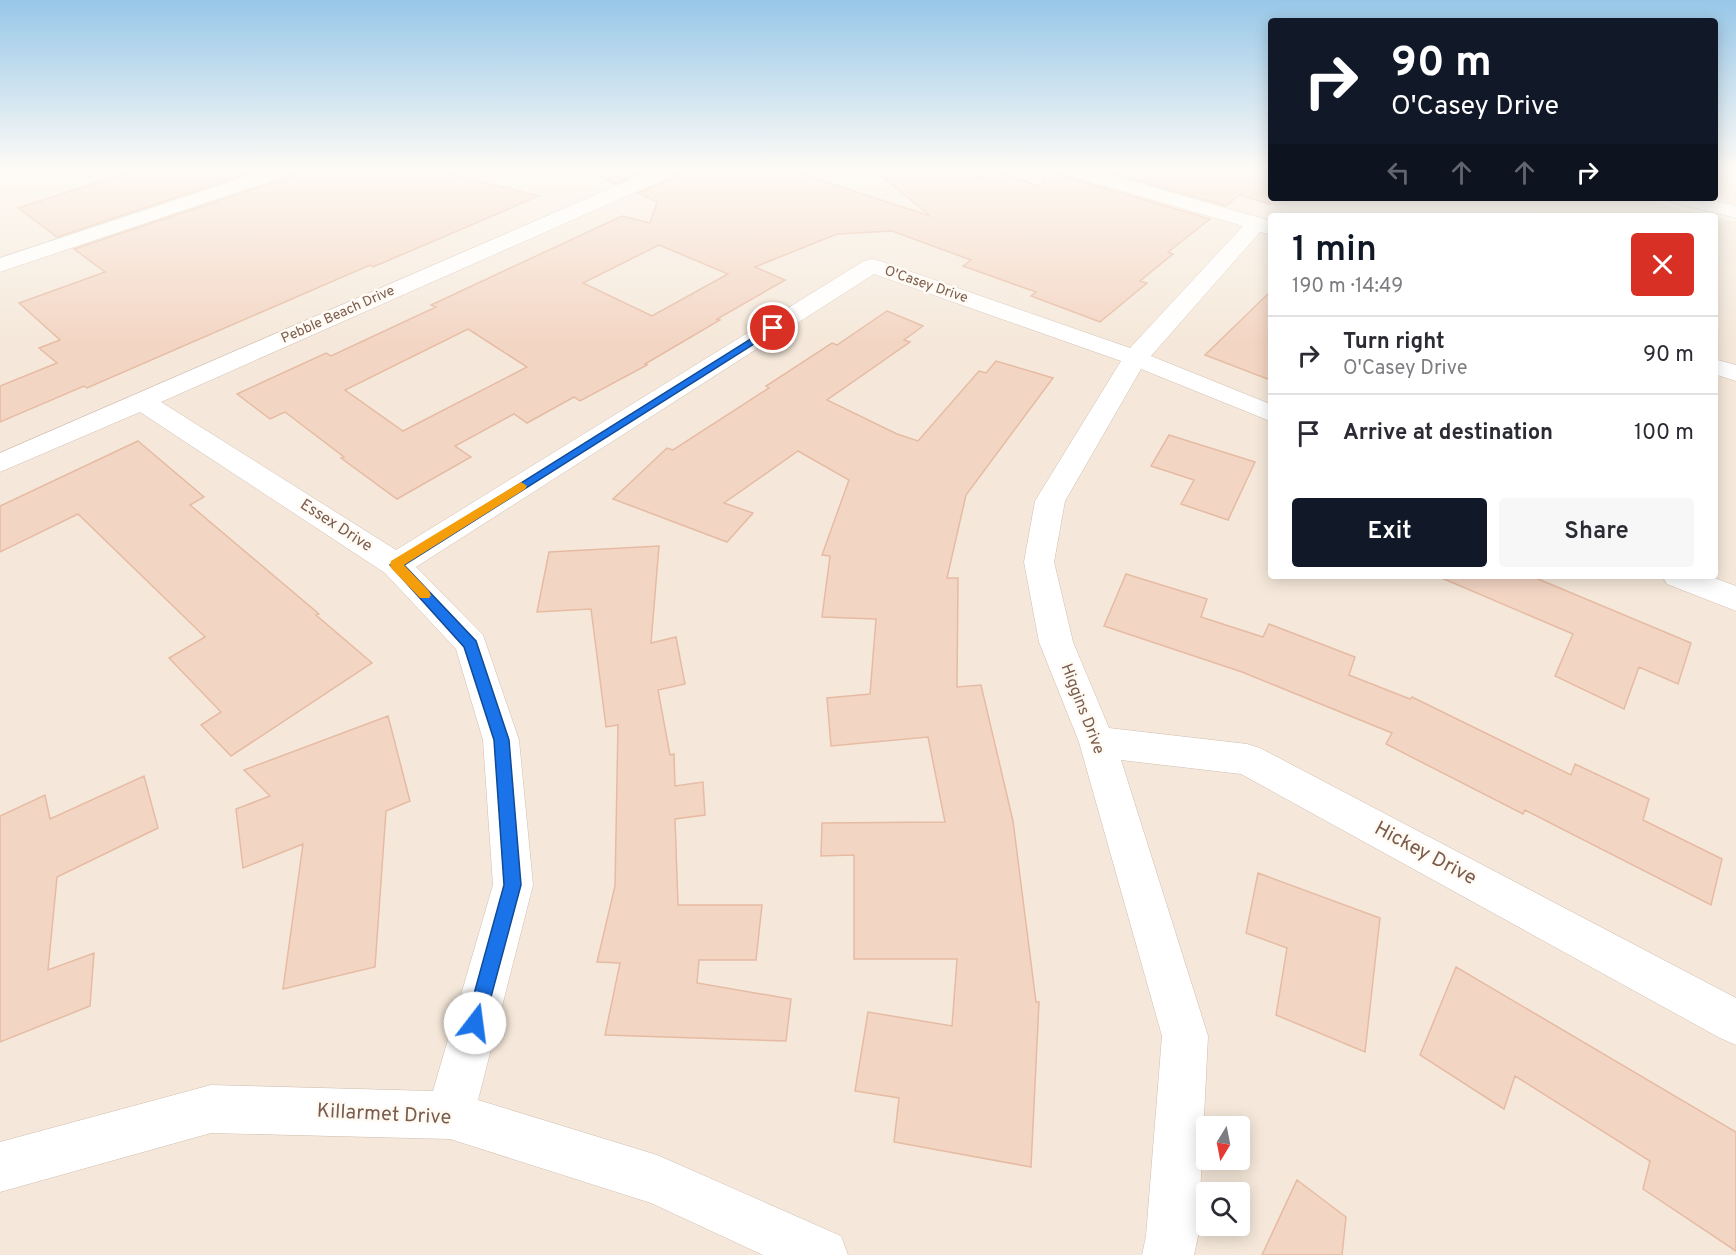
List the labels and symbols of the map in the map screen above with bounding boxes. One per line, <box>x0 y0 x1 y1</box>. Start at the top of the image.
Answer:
street label: O'Casey Drive <box>882 263 970 307</box>
street label: Pebble Beach Drive <box>279 282 397 348</box>
pin <box>747 302 798 353</box>
street label: Essex Drive <box>296 495 376 557</box>
street label: Higgins Drive <box>1056 661 1108 757</box>
street label: Hickey Drive <box>1369 816 1481 892</box>
position arrow <box>443 991 507 1055</box>
street label: Killarmet Drive <box>316 1098 452 1132</box>
north arrow <box>1196 1116 1250 1170</box>

